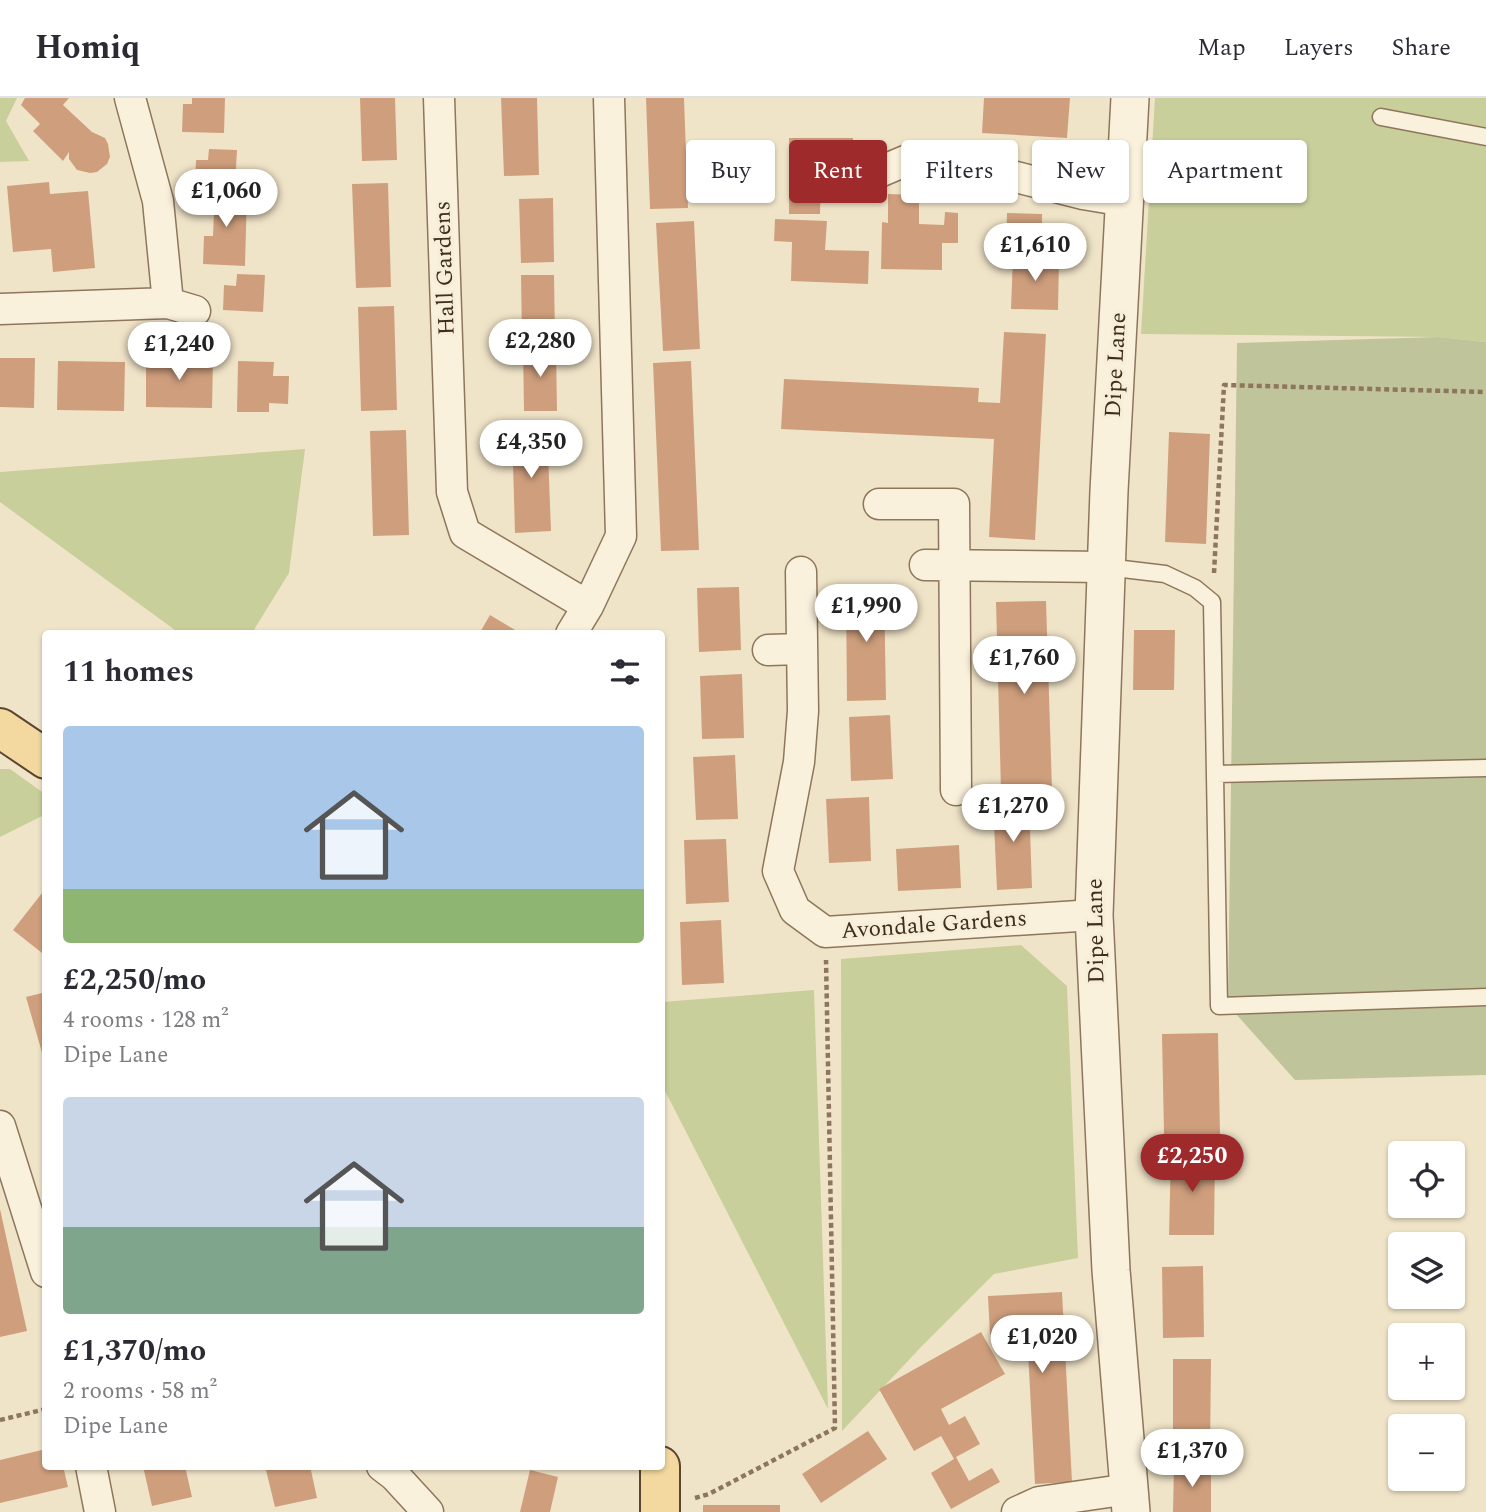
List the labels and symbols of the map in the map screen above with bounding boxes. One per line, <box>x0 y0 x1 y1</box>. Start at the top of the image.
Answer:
pin: £1,060 <box>169 170 283 229</box>
street label: Hall Gardens <box>425 200 465 336</box>
pin: £1,610 <box>978 223 1092 283</box>
street label: Dipe Lane <box>1096 311 1136 419</box>
pin: £2,280 <box>483 320 597 379</box>
pin: £1,240 <box>122 322 236 382</box>
pin: £4,350 <box>474 420 588 480</box>
pin: £1,990 <box>809 584 923 644</box>
pin: £1,760 <box>967 636 1081 696</box>
pin: £1,270 <box>956 784 1070 844</box>
street label: Dipe Lane <box>1078 878 1114 984</box>
street label: Avondale Gardens <box>840 901 1028 949</box>
pin: £2,250 <box>1135 1134 1249 1194</box>
pin: £1,020 <box>985 1316 1099 1375</box>
pin: £1,370 <box>1135 1430 1249 1489</box>

